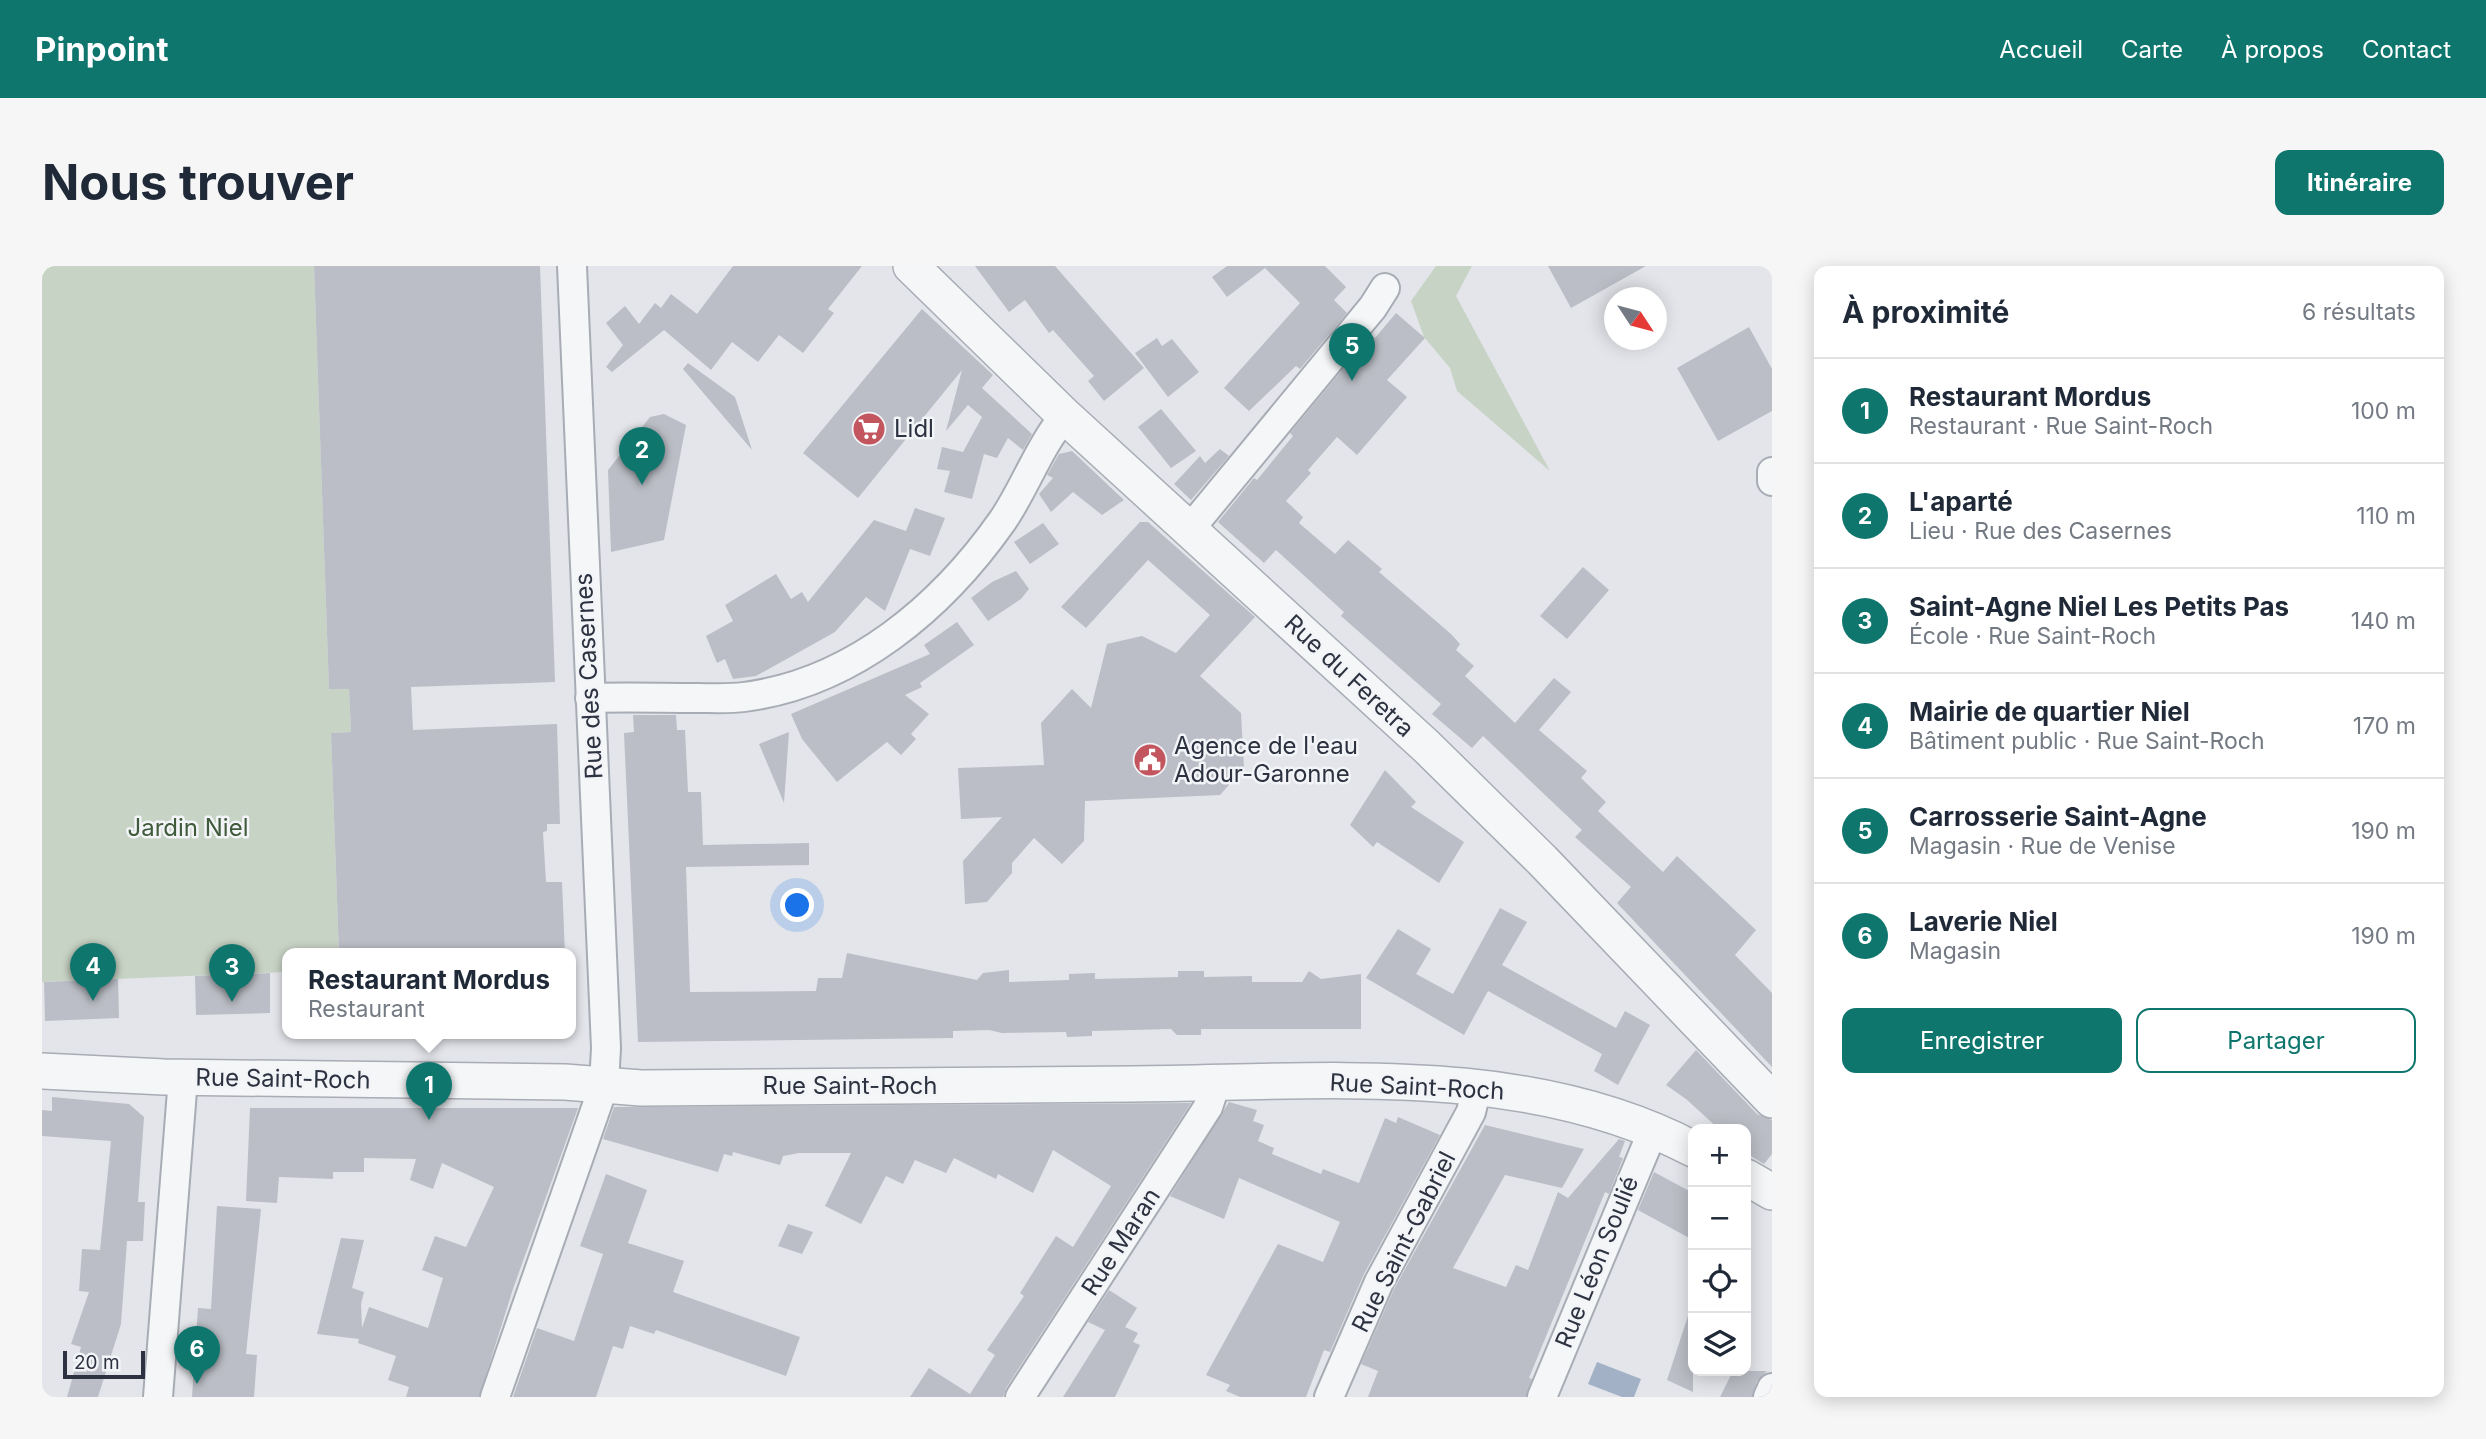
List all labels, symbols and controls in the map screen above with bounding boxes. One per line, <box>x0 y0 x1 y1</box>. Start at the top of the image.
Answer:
text: Pinpoint <box>35 29 168 69</box>
text: Accueil <box>1999 35 2083 64</box>
text: Carte <box>2121 35 2183 64</box>
text: À propos <box>2221 35 2324 64</box>
text: Contact <box>2362 35 2451 64</box>
button: Itinéraire <box>2275 150 2444 215</box>
text: Nous trouver <box>42 153 354 212</box>
north arrow <box>1604 287 1667 350</box>
text: À proximité <box>1842 294 2009 330</box>
text: 6 résultats <box>2302 298 2416 326</box>
pin: 5 <box>1329 323 1375 381</box>
text: Restaurant Mordus <box>1909 381 2151 412</box>
text: 1 <box>1860 397 1870 425</box>
text: 100 m <box>2351 397 2416 425</box>
supermarket icon: Lidl <box>850 410 888 448</box>
text: Restaurant · Rue Saint-Roch <box>1909 412 2213 440</box>
place label: Lidl <box>894 414 934 443</box>
pin: 2 <box>619 427 665 485</box>
text: L'aparté <box>1909 486 2013 517</box>
text: 2 <box>1858 502 1872 530</box>
text: 110 m <box>2356 502 2416 530</box>
text: Lieu · Rue des Casernes <box>1909 517 2172 545</box>
street label: Rue des Casernes <box>569 572 608 780</box>
text: Saint-Agne Niel Les Petits Pas <box>1909 591 2289 622</box>
text: 3 <box>1858 607 1872 635</box>
text: 140 m <box>2351 607 2416 635</box>
street label: Rue du Feretra <box>1279 608 1420 743</box>
text: École · Rue Saint-Roch <box>1909 622 2156 650</box>
text: Mairie de quartier Niel <box>1909 696 2190 727</box>
text: 4 <box>1857 712 1873 740</box>
text: 170 m <box>2353 712 2416 740</box>
text: Bâtiment public · Rue Saint-Roch <box>1909 727 2265 755</box>
place label: Agence de l'eau Adour-Garonne <box>1174 731 1358 788</box>
public building icon: Agence de l'eau Adour-Garonne <box>1131 741 1169 779</box>
text: Carrosserie Saint-Agne <box>1909 801 2207 832</box>
park label: Jardin Niel <box>128 813 248 842</box>
text: 5 <box>1858 817 1872 845</box>
text: 190 m <box>2351 817 2416 845</box>
text: Magasin · Rue de Venise <box>1909 832 2176 860</box>
your location <box>780 888 814 922</box>
text: Laverie Niel <box>1909 906 2058 937</box>
text: 6 <box>1858 922 1872 950</box>
text: 190 m <box>2351 922 2416 950</box>
text: Magasin <box>1909 937 2001 965</box>
pin: 4 <box>70 943 116 1001</box>
pin: 3 <box>209 944 255 1002</box>
popup <box>282 948 576 1039</box>
text: Restaurant Mordus <box>308 964 550 995</box>
text: Restaurant <box>308 995 425 1023</box>
button: Enregistrer <box>1842 1008 2122 1073</box>
button: Partager <box>2136 1008 2416 1073</box>
street label: Rue Saint-Roch <box>195 1062 371 1095</box>
pin: 1 <box>406 1062 452 1120</box>
street label: Rue Saint-Roch <box>1329 1067 1505 1106</box>
street label: Rue Saint-Roch <box>762 1071 938 1100</box>
map controls <box>1688 1124 1751 1376</box>
button: + <box>1688 1124 1751 1187</box>
street label: Rue Saint-Gabriel <box>1346 1147 1462 1337</box>
street label: Rue Léon Soulié <box>1549 1172 1644 1352</box>
street label: Rue Maran <box>1075 1183 1166 1301</box>
button: − <box>1688 1187 1751 1250</box>
button: locate <box>1688 1250 1751 1313</box>
button: layers <box>1688 1313 1751 1376</box>
pin: 6 <box>174 1326 220 1384</box>
scale bar <box>63 1348 145 1380</box>
text: 20 m <box>74 1351 120 1374</box>

